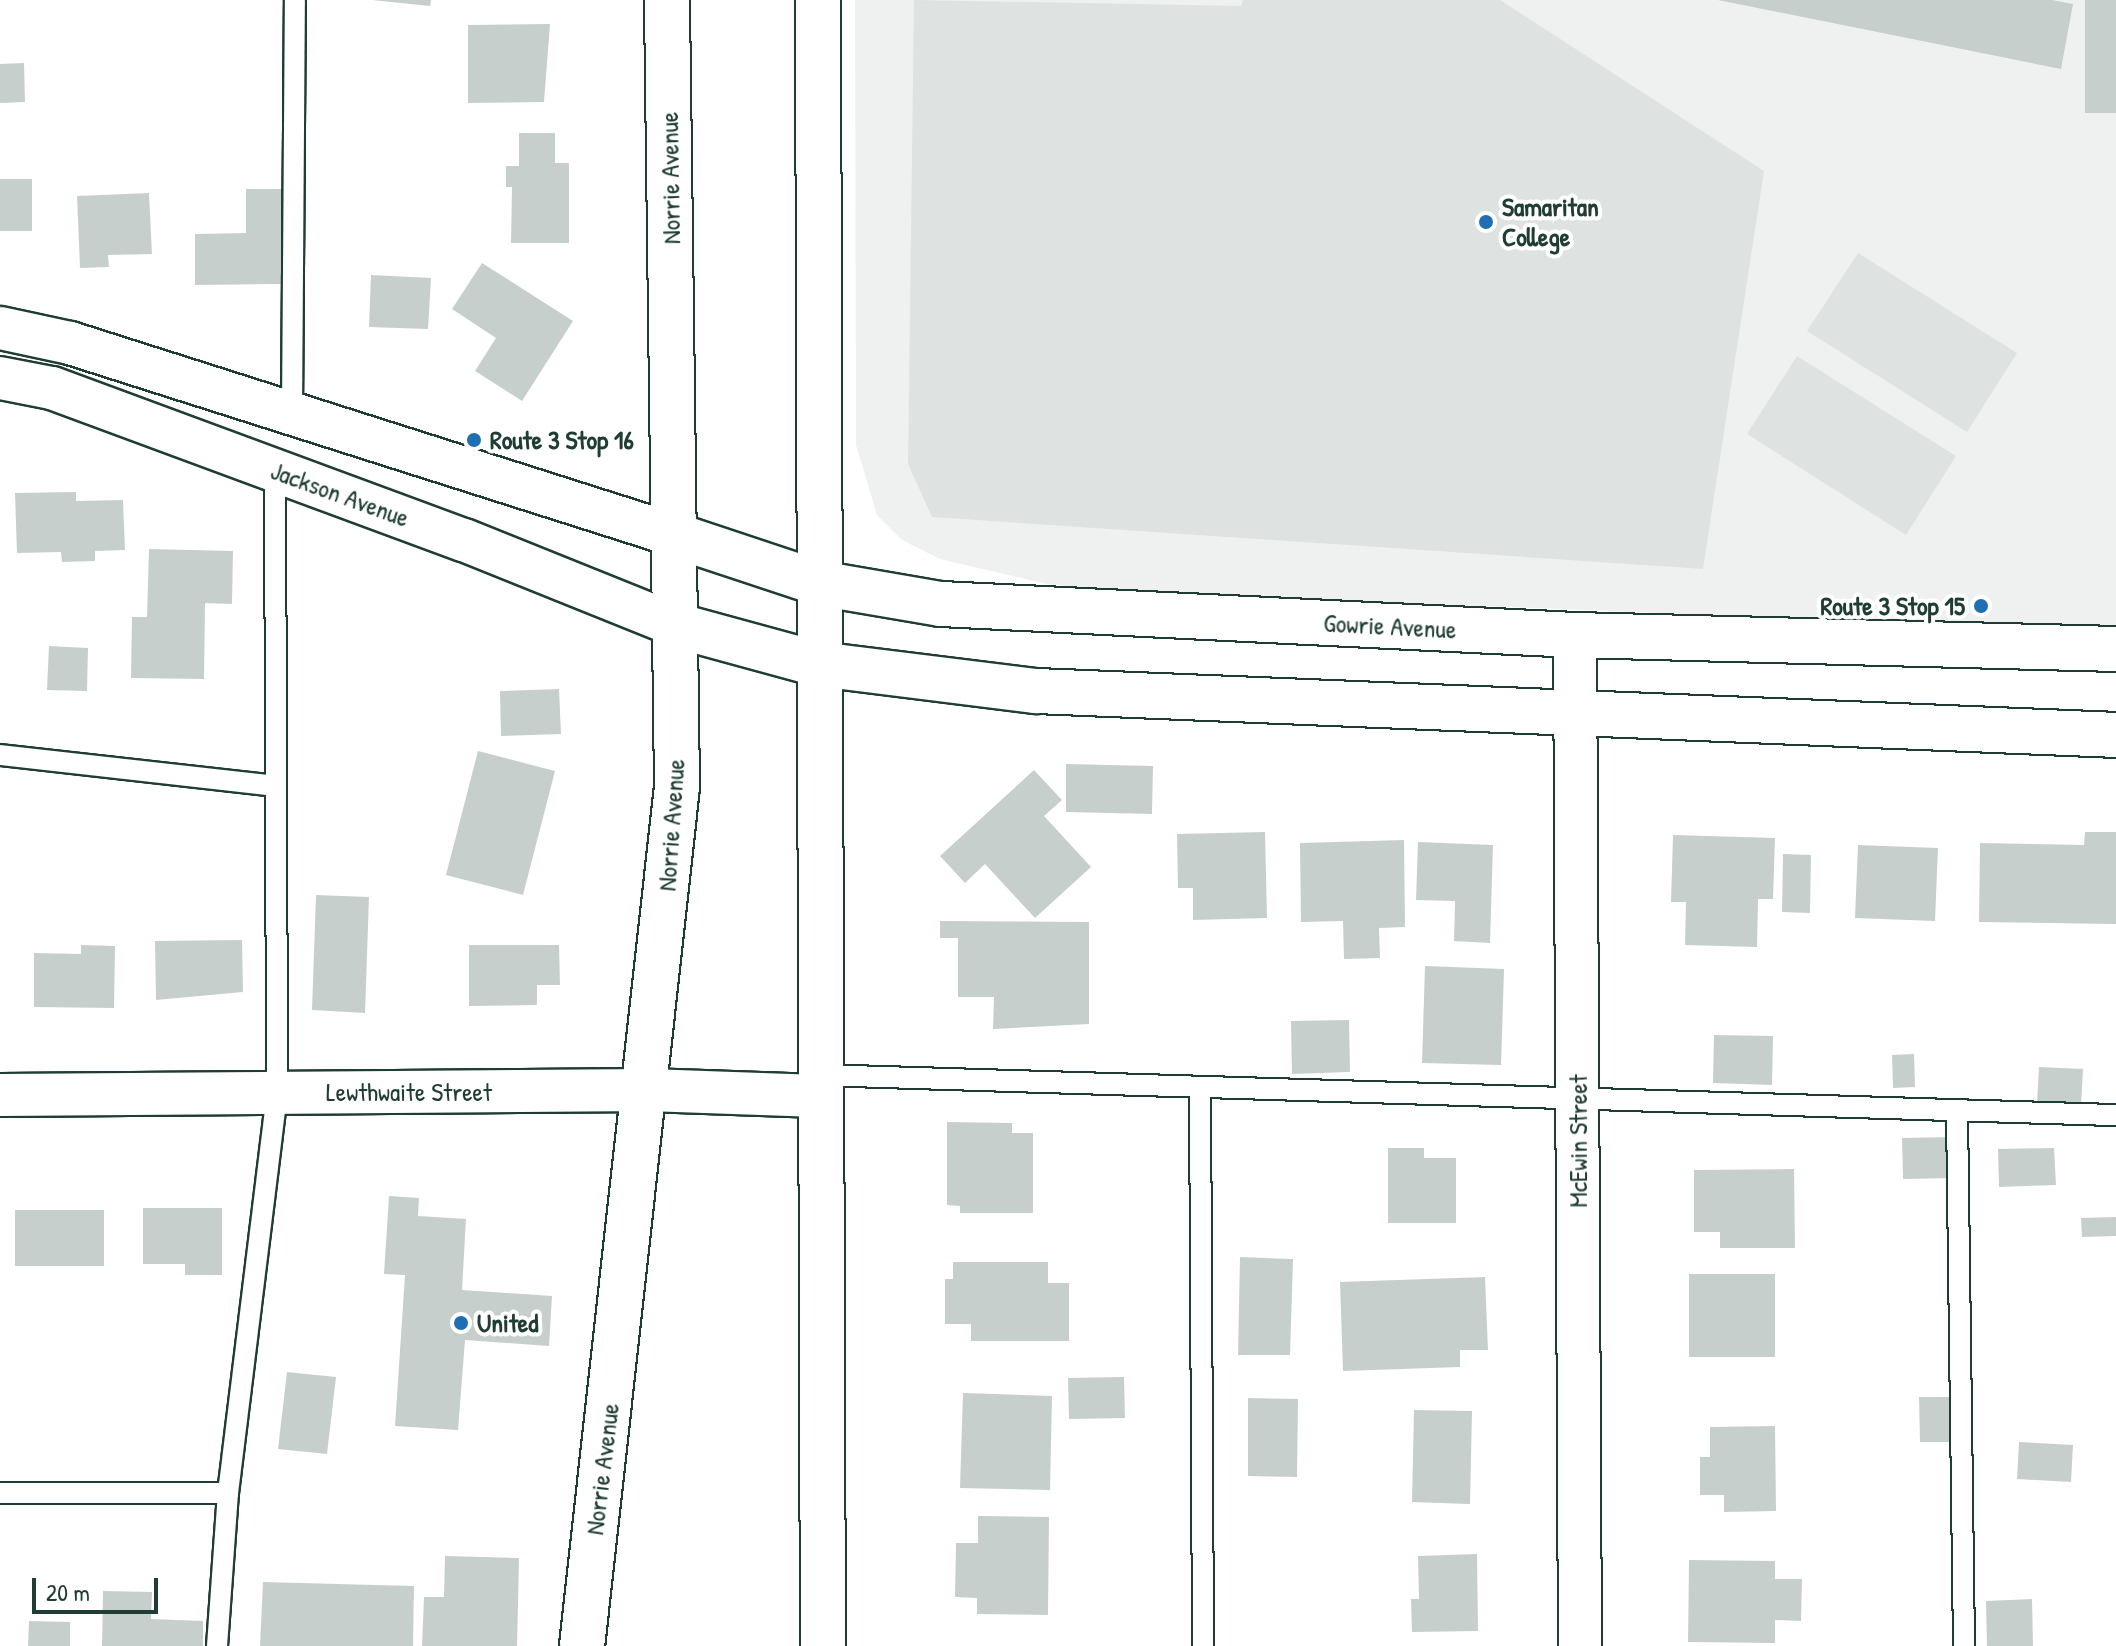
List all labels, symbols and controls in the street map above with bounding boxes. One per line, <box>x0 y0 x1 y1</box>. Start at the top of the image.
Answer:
street label: Norrie Avenue <box>653 112 687 244</box>
place label: Samaritan College <box>1502 191 1599 252</box>
marker: Samaritan College <box>1477 213 1495 231</box>
place label: Route 3 Stop 16 <box>490 424 634 456</box>
marker: Route 3 Stop 16 <box>465 431 483 449</box>
street label: Jackson Avenue <box>267 455 413 533</box>
place label: Route 3 Stop 15 <box>1821 590 1965 622</box>
marker: Route 3 Stop 15 <box>1972 597 1990 615</box>
street label: Gowrie Avenue <box>1323 607 1457 645</box>
street label: Norrie Avenue <box>651 758 691 892</box>
street label: McEwin Street <box>1562 1074 1594 1208</box>
street label: Lewthwaite Street <box>326 1076 492 1108</box>
place label: United <box>477 1307 538 1339</box>
marker: United <box>452 1314 470 1332</box>
street label: Norrie Avenue <box>578 1401 626 1537</box>
scale bar <box>36 1562 162 1612</box>
text: 20 m <box>46 1576 90 1608</box>

